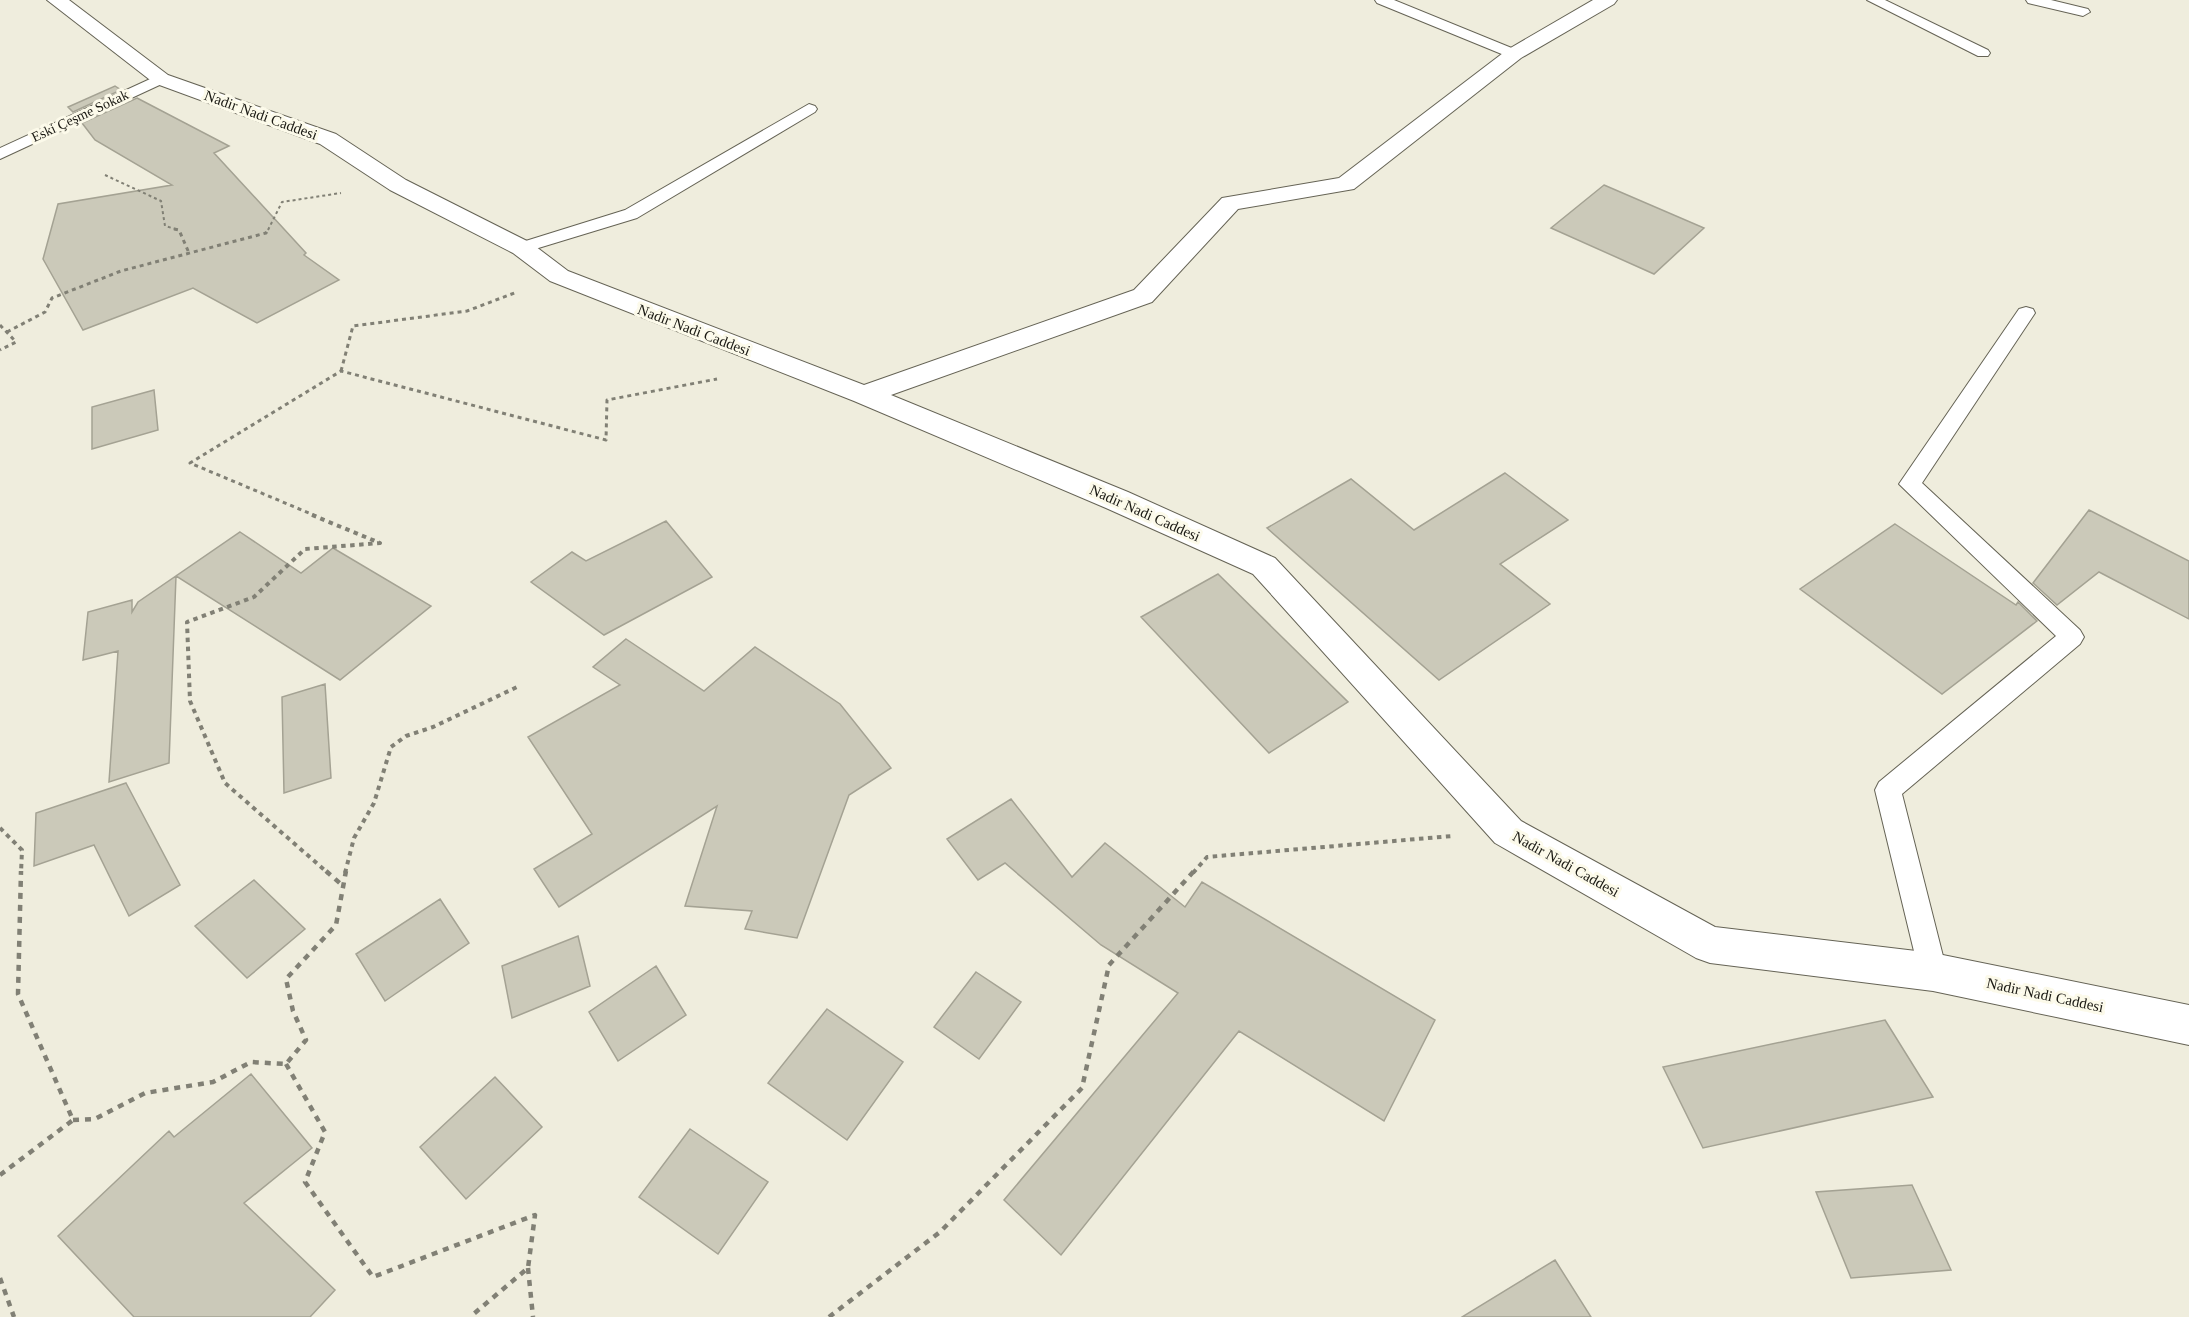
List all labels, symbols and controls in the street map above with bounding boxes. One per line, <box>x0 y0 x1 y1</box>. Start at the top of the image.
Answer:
street label: Eski Çeşme Sokak <box>29 87 131 145</box>
street label: Nadir Nadi Caddesi <box>202 87 320 143</box>
street label: Nadir Nadi Caddesi <box>636 301 752 359</box>
street label: Nadir Nadi Caddesi <box>1087 481 1203 545</box>
street label: Nadir Nadi Caddesi <box>1510 828 1622 900</box>
street label: Nadir Nadi Caddesi <box>1985 975 2105 1015</box>

